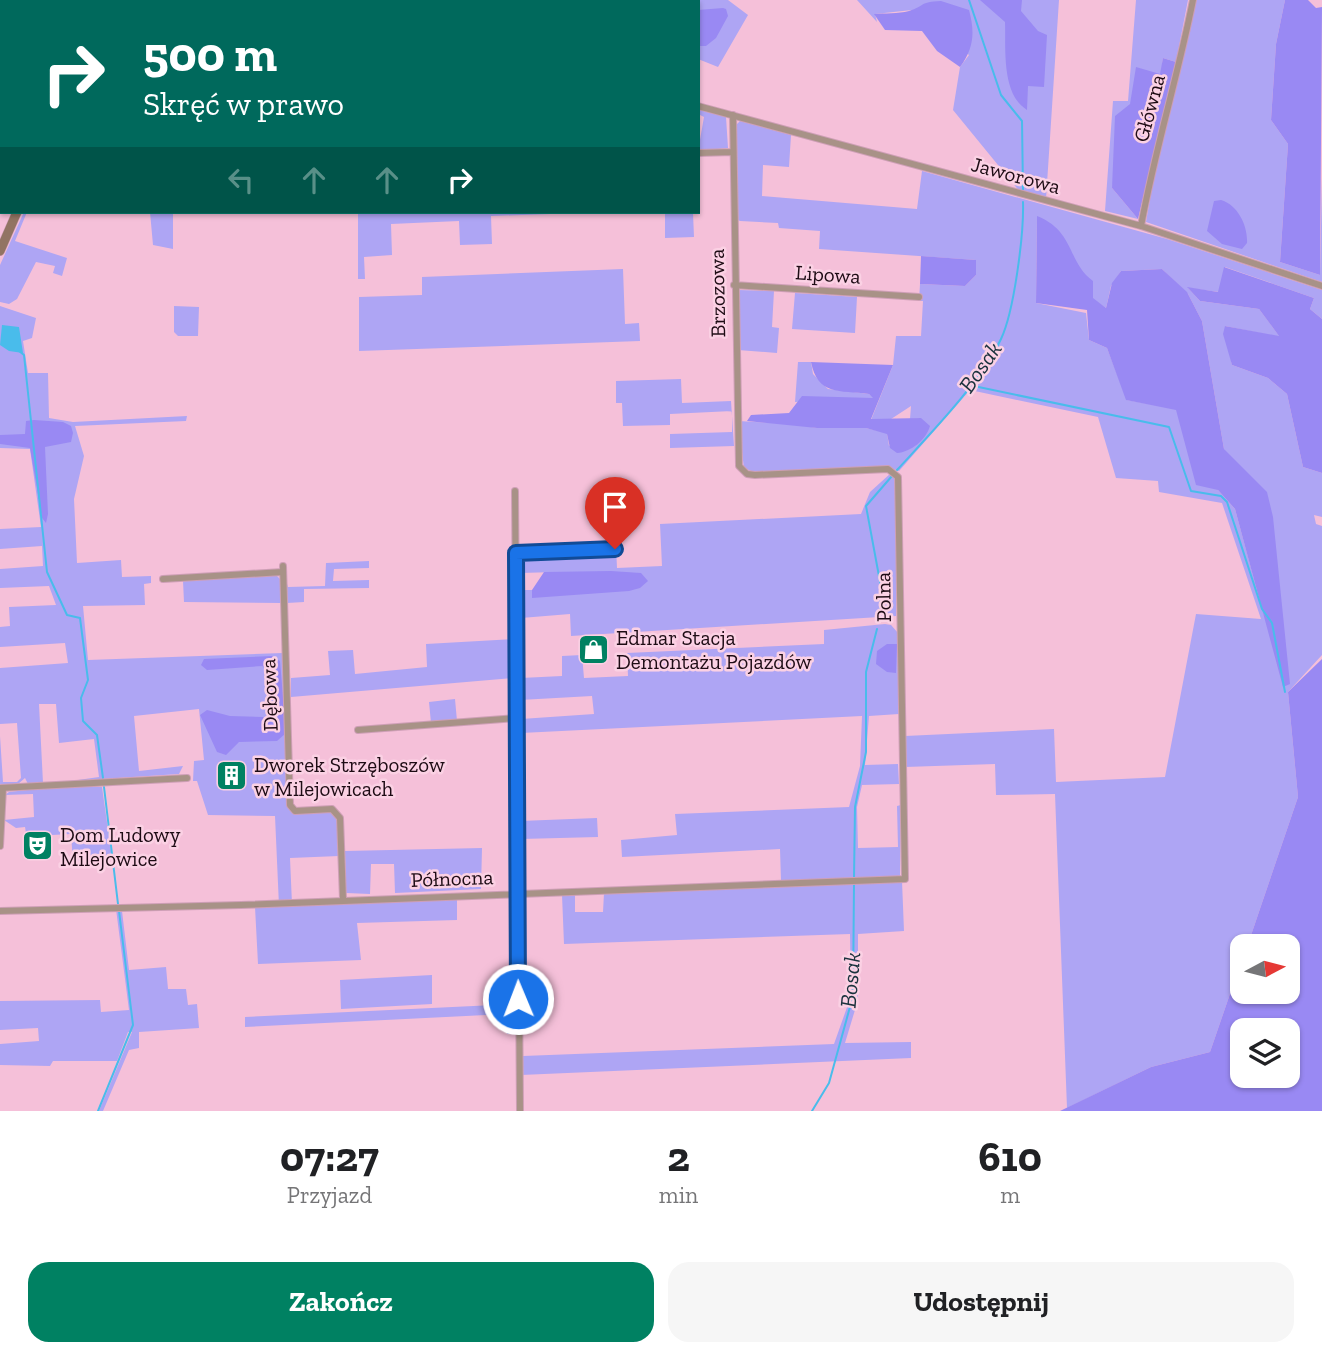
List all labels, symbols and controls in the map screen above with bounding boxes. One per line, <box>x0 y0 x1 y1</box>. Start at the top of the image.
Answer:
text: 500 m <box>143 25 277 84</box>
icon: right <box>28 28 119 119</box>
street label: Główna <box>1128 71 1170 145</box>
text: Skręć w prawo <box>143 85 344 123</box>
street label: Jaworowa <box>969 151 1063 199</box>
icon: left <box>222 161 260 199</box>
icon: ahead <box>295 161 333 199</box>
icon: ahead <box>368 161 406 199</box>
icon: right <box>441 161 479 199</box>
street label: Brzozowa <box>704 249 730 337</box>
street label: Lipowa <box>794 259 862 289</box>
water label: Bosak <box>952 336 1008 398</box>
pin <box>585 477 645 549</box>
icon: arrive <box>596 488 634 526</box>
street label: Polna <box>870 572 896 622</box>
place label: Edmar Stacja Demontażu Pojazdów <box>616 625 812 675</box>
shop icon: Edmar Stacja Demontażu Pojazdów <box>576 632 610 666</box>
street label: Dębowa <box>255 658 283 732</box>
place label: Dworek Strzęboszów w Milejowicach <box>254 752 445 802</box>
building icon: Dworek Strzęboszów w Milejowicach <box>214 759 248 793</box>
place label: Dom Ludowy Milejowice <box>60 822 181 872</box>
theatre icon: Dom Ludowy Milejowice <box>20 829 54 863</box>
street label: Północna <box>410 864 494 892</box>
north arrow <box>1230 934 1300 1004</box>
map controls <box>1230 934 1300 1088</box>
water label: Bosak <box>834 951 866 1009</box>
position arrow <box>481 962 555 1036</box>
button: layers <box>1230 1018 1300 1088</box>
text: 07:27 <box>280 1131 379 1182</box>
text: 2 <box>667 1131 690 1182</box>
text: 610 <box>978 1131 1042 1182</box>
text: Przyjazd <box>287 1181 372 1209</box>
text: min <box>659 1181 698 1209</box>
text: m <box>1000 1181 1020 1209</box>
button: Zakończ <box>28 1262 654 1342</box>
button: Udostępnij <box>668 1262 1294 1342</box>

